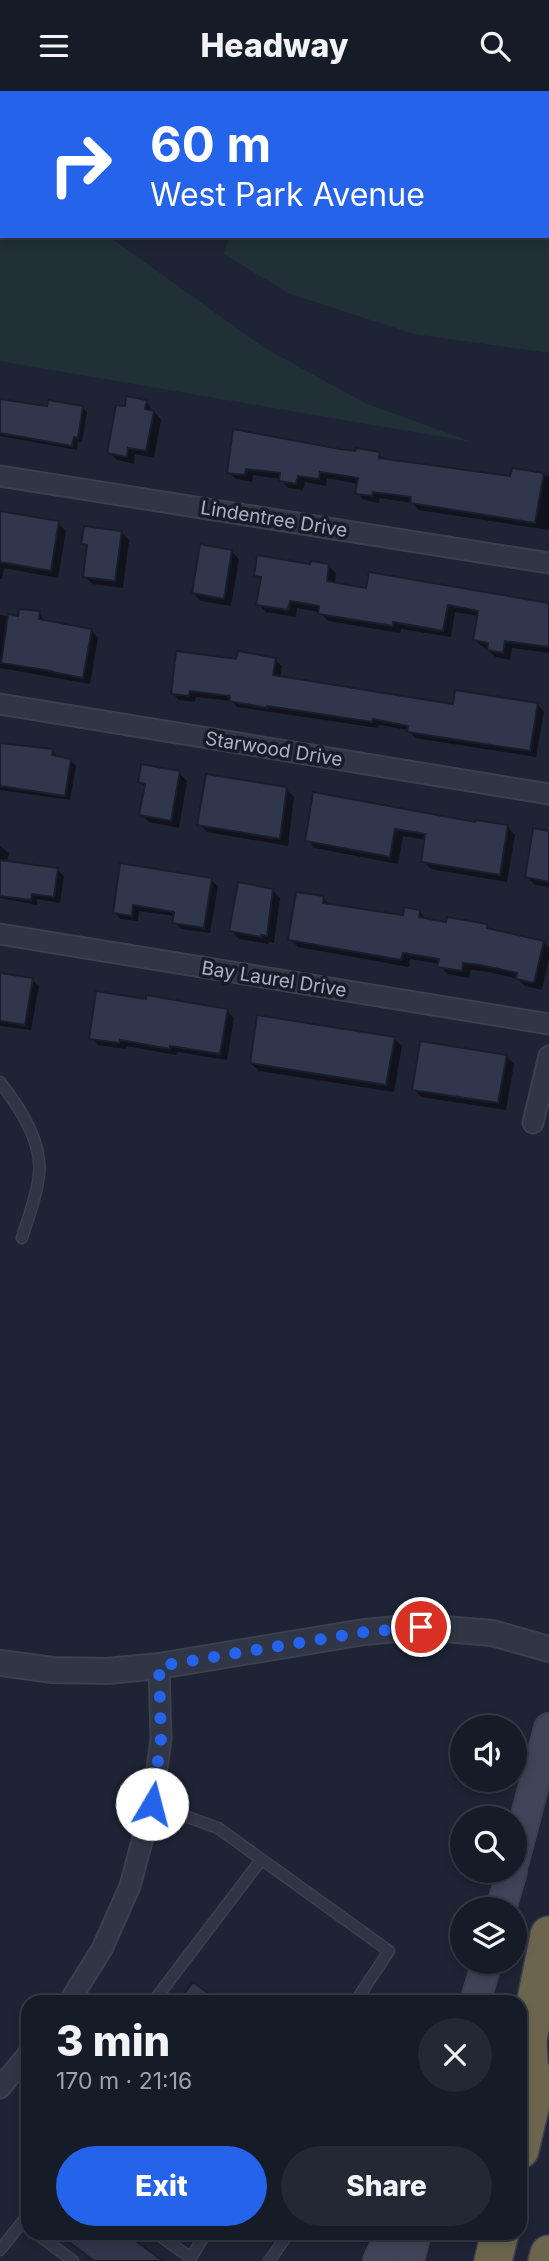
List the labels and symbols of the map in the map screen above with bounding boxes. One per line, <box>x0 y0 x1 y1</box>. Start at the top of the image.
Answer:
street label: Lindentree Drive <box>199 496 349 542</box>
street label: Starwood Drive <box>204 727 344 771</box>
street label: Bay Laurel Drive <box>200 956 348 1002</box>
pin <box>391 1597 451 1657</box>
position arrow <box>115 1767 189 1841</box>

